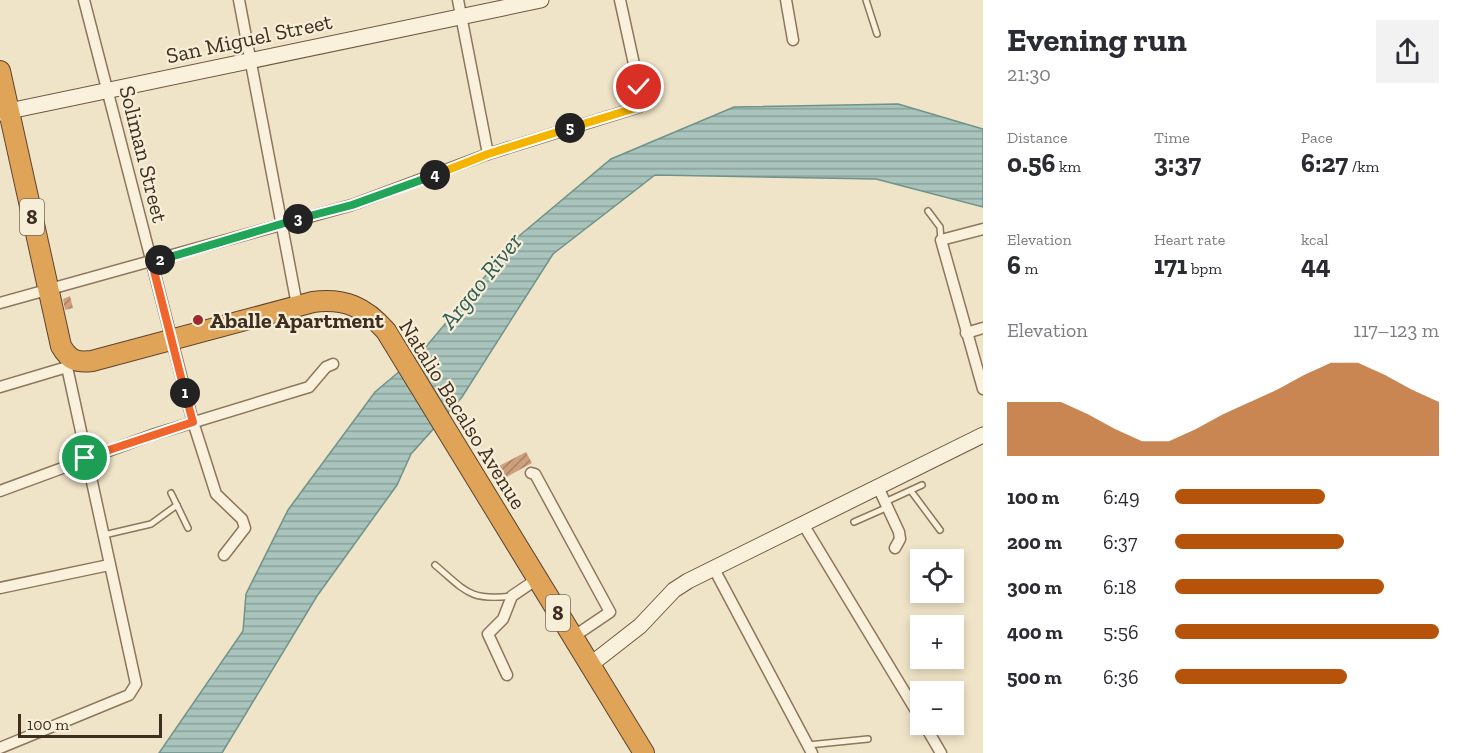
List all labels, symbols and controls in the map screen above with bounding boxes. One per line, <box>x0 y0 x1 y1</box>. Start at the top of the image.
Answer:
street label: San Miguel Street <box>164 8 335 69</box>
text: Evening run <box>1007 20 1187 59</box>
button: share <box>1376 20 1439 83</box>
pin <box>613 61 664 112</box>
text: 21:30 <box>1007 62 1051 86</box>
icon: check <box>622 70 655 103</box>
street label: Soliman Street <box>113 83 174 226</box>
pin: 5 <box>555 113 585 143</box>
text: 5 <box>566 118 574 137</box>
text: Distance <box>1007 128 1068 147</box>
text: Time <box>1154 128 1190 147</box>
text: Pace <box>1301 128 1333 147</box>
text: 0.56 <box>1007 147 1055 179</box>
text: 3:37 <box>1154 147 1201 179</box>
text: 6:27 <box>1301 147 1348 179</box>
text: km <box>1055 157 1081 176</box>
text: /km <box>1348 157 1379 176</box>
pin: 4 <box>420 160 450 190</box>
text: 4 <box>430 165 440 184</box>
road number: 8 <box>20 199 44 235</box>
pin: 3 <box>283 204 313 234</box>
text: 3 <box>294 209 302 228</box>
water label: Argao River <box>433 226 528 335</box>
text: Elevation <box>1007 230 1072 249</box>
text: Heart rate <box>1154 230 1225 249</box>
text: kcal <box>1301 230 1328 249</box>
pin: 2 <box>145 245 175 275</box>
text: 6 <box>1007 249 1021 281</box>
text: 171 <box>1154 249 1187 281</box>
text: 44 <box>1301 249 1331 281</box>
text: 2 <box>156 250 164 269</box>
text: m <box>1021 259 1038 278</box>
text: bpm <box>1187 259 1222 278</box>
place label: Aballe Apartment <box>210 307 384 334</box>
marker: Aballe Apartment <box>191 313 205 327</box>
street label: Natalio Bacalso Avenue <box>393 314 532 514</box>
text: Elevation <box>1007 318 1088 342</box>
text: 117–123 m <box>1353 318 1439 342</box>
pin: 1 <box>170 378 200 408</box>
text: 1 <box>182 383 188 402</box>
pin <box>59 432 110 483</box>
icon: arrive <box>68 441 101 474</box>
text: 100 m <box>1007 485 1059 509</box>
text: 6:49 <box>1103 485 1140 509</box>
text: 200 m <box>1007 530 1062 554</box>
text: 6:37 <box>1103 530 1137 554</box>
map controls <box>910 549 964 735</box>
button: locate <box>910 549 964 603</box>
text: 300 m <box>1007 575 1062 599</box>
text: 6:18 <box>1103 575 1137 599</box>
road number: 8 <box>546 595 570 631</box>
button: + <box>910 615 964 669</box>
text: 400 m <box>1007 620 1063 644</box>
text: 5:56 <box>1103 620 1139 644</box>
text: 500 m <box>1007 665 1062 689</box>
text: 6:36 <box>1103 665 1139 689</box>
button: − <box>910 681 964 735</box>
scale bar <box>18 711 162 738</box>
text: 100 m <box>27 715 69 734</box>

